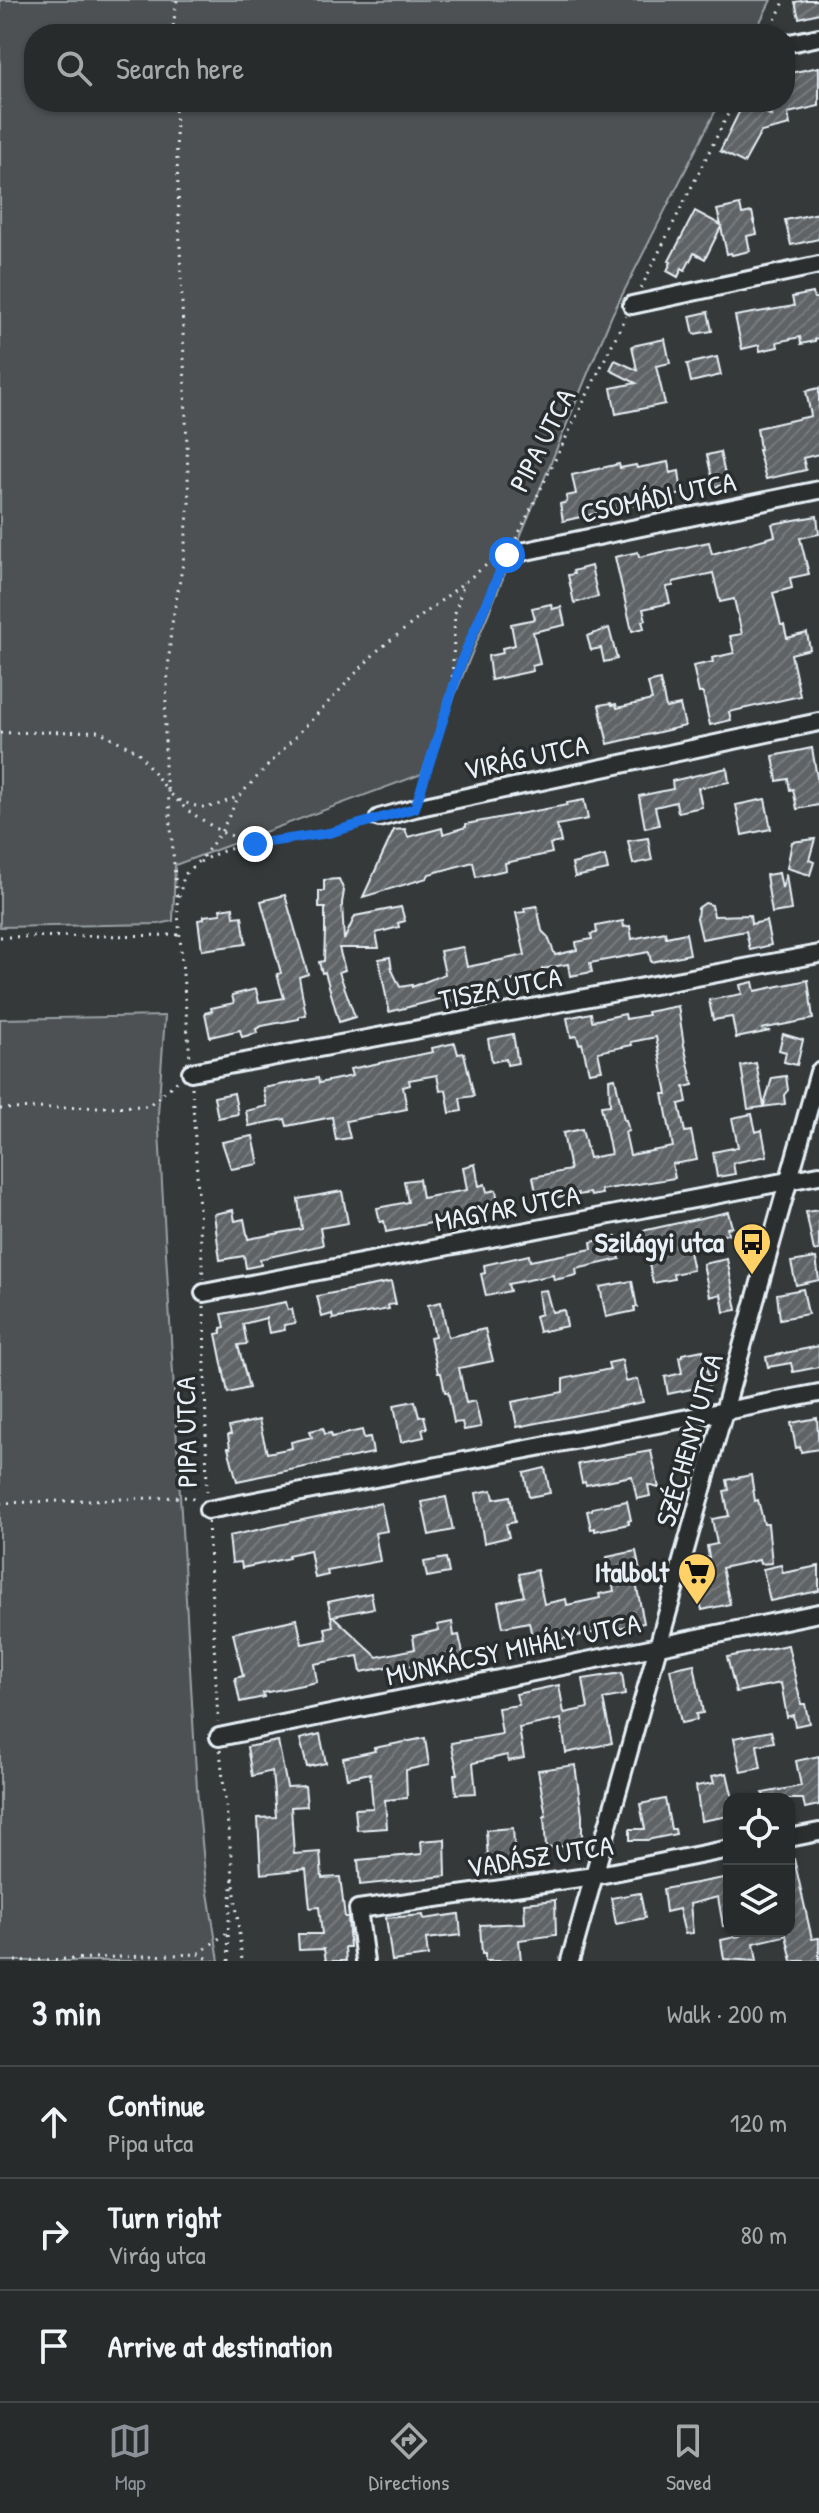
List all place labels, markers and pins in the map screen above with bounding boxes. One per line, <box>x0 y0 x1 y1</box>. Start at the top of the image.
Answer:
bus stop icon: Szilágyi utca <box>731 1221 773 1276</box>
place label: Szilágyi utca <box>595 1223 724 1262</box>
supermarket icon: Italbolt <box>676 1551 718 1606</box>
place label: Italbolt <box>594 1553 670 1591</box>

